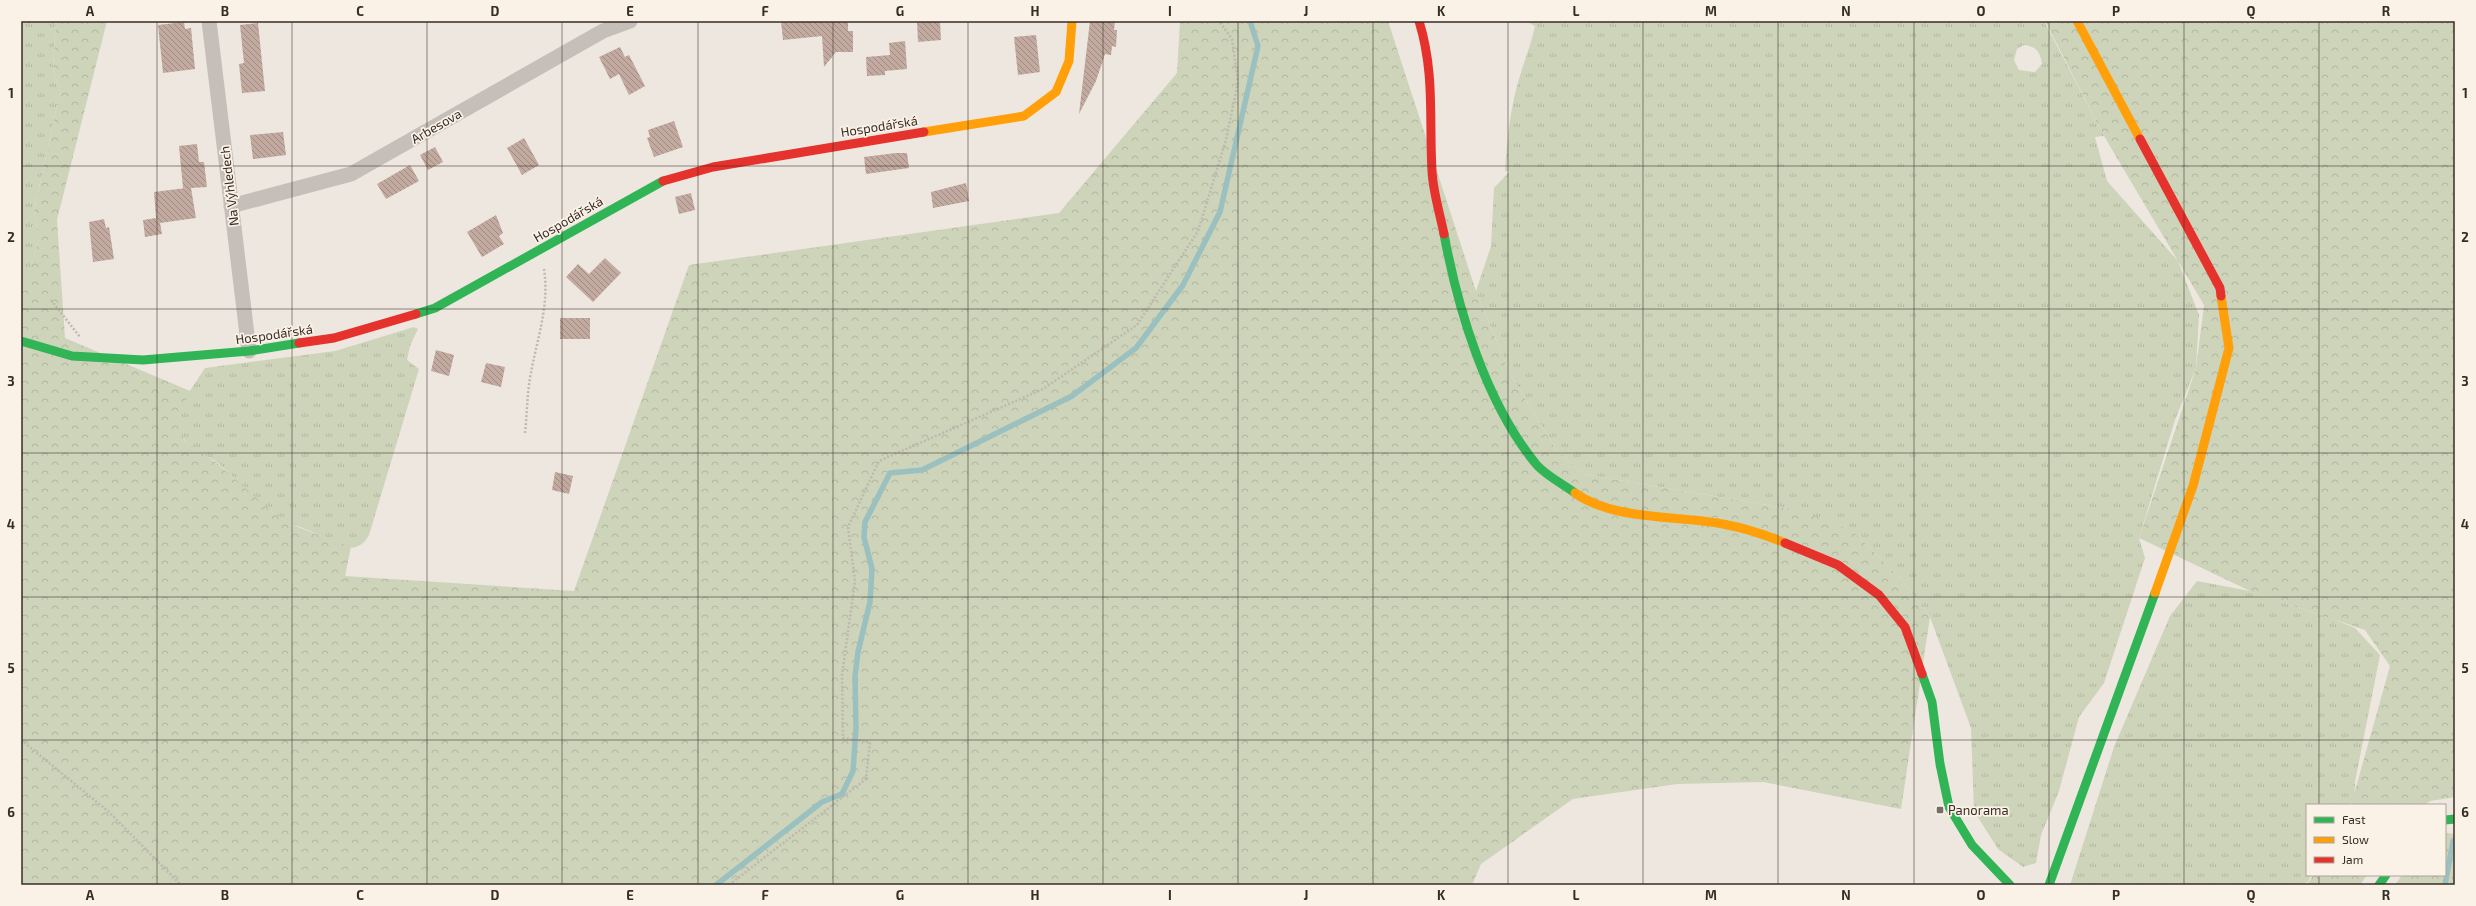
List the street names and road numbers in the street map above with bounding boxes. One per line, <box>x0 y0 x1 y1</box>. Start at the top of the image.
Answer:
street label: Arbesova <box>408 105 464 147</box>
street label: Hospodářská <box>839 112 919 140</box>
street label: Na Výhledech <box>216 145 242 227</box>
street label: Hospodářská <box>530 193 606 245</box>
street label: Hospodářská <box>234 321 314 347</box>

